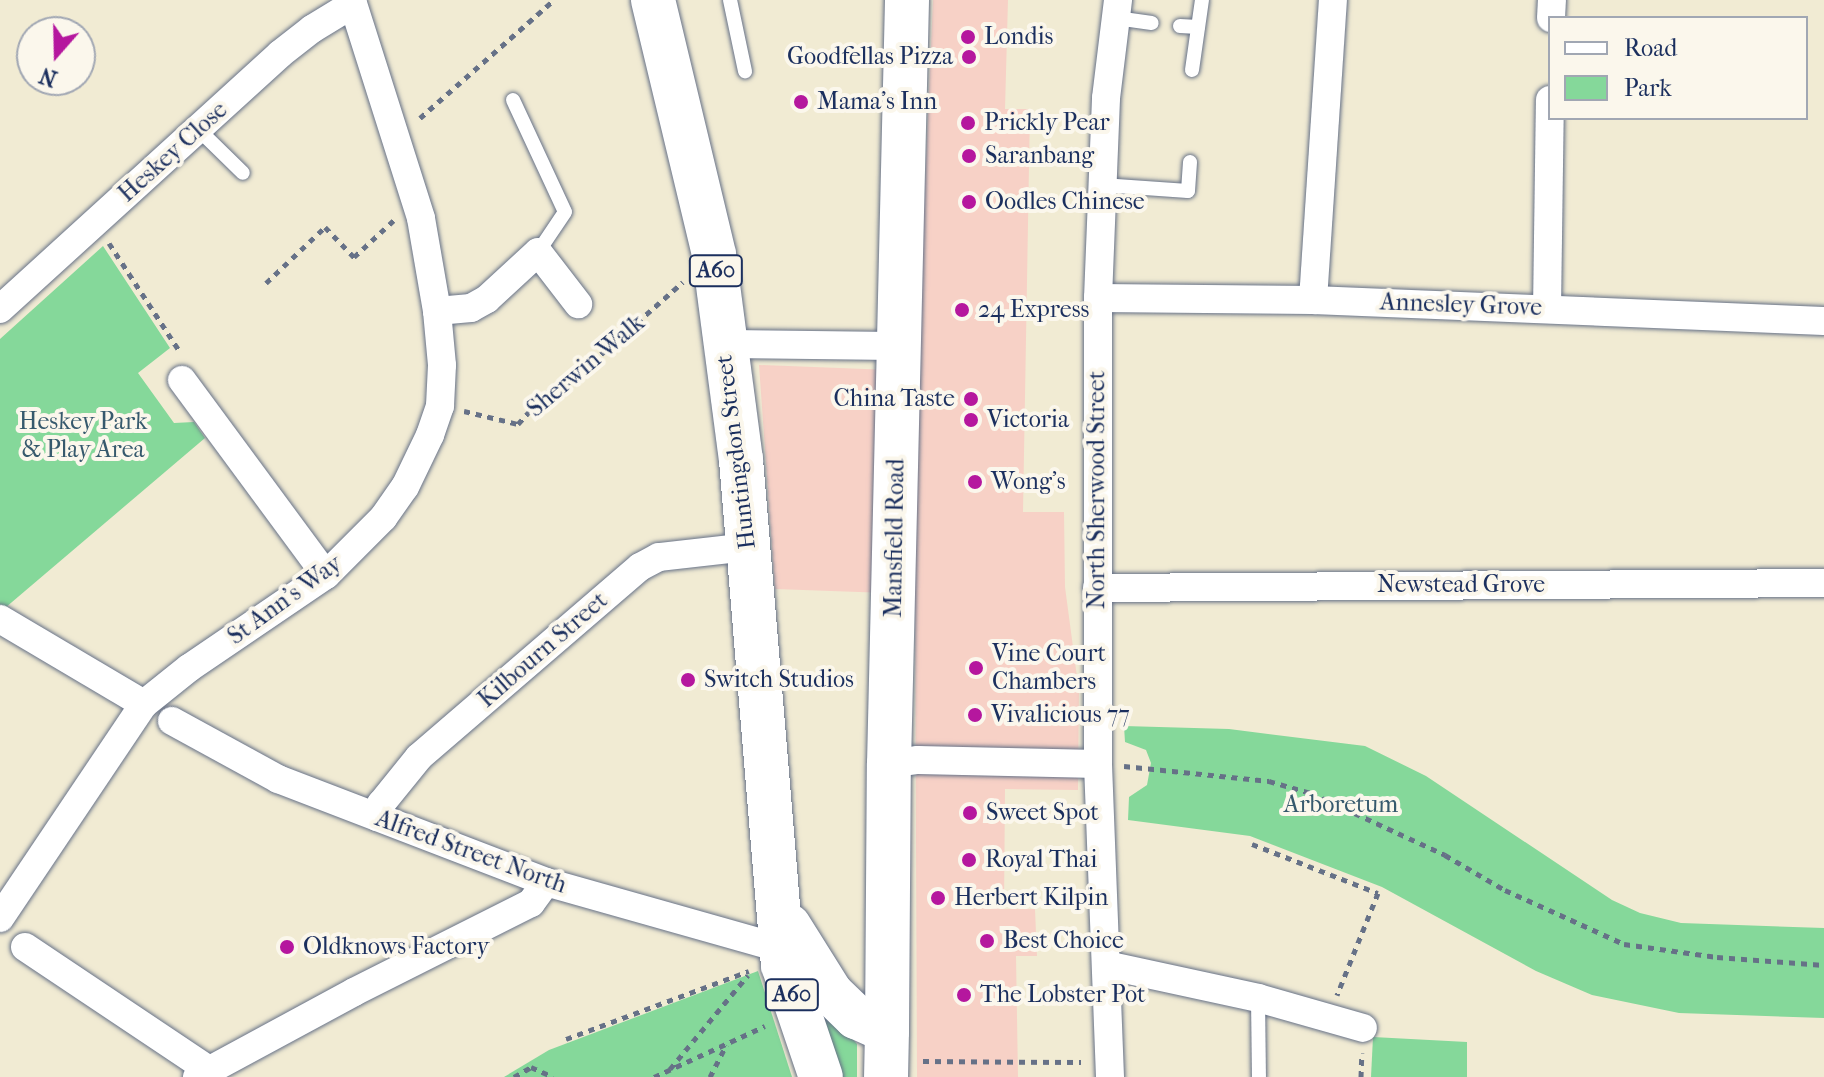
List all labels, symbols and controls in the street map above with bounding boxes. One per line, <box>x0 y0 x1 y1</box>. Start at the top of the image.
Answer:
north arrow <box>16 16 96 96</box>
legend <box>1548 16 1808 120</box>
place label: Londis <box>984 23 1053 51</box>
marker: Londis <box>959 28 977 46</box>
text: Road <box>1624 34 1677 62</box>
place label: Goodfellas Pizza <box>787 43 953 71</box>
marker: Goodfellas Pizza <box>960 48 978 66</box>
text: N <box>36 62 61 92</box>
text: Park <box>1624 74 1672 102</box>
place label: Mama's Inn <box>817 88 937 116</box>
marker: Mama's Inn <box>792 93 810 111</box>
street label: Heskey Close <box>113 96 233 208</box>
place label: Prickly Pear <box>984 109 1110 137</box>
marker: Prickly Pear <box>959 114 977 132</box>
place label: Saranbang <box>985 142 1094 170</box>
marker: Saranbang <box>960 147 978 165</box>
place label: Oodles Chinese <box>985 188 1145 216</box>
marker: Oodles Chinese <box>960 193 978 211</box>
road number: A60 <box>688 253 744 289</box>
street label: Annesley Grove <box>1380 288 1542 322</box>
place label: 24 Express <box>978 296 1089 324</box>
marker: 24 Express <box>953 301 971 319</box>
street label: Sherwin Walk <box>522 309 650 423</box>
street label: Huntingdon Street <box>710 353 762 551</box>
street label: North Sherwood Street <box>1083 371 1111 609</box>
place label: China Taste <box>834 385 955 413</box>
marker: China Taste <box>962 390 980 408</box>
place label: Victoria <box>987 406 1069 434</box>
park label: Heskey Park & Play Area <box>19 408 147 464</box>
marker: Victoria <box>962 411 980 429</box>
street label: Mansfield Road <box>879 458 911 618</box>
place label: Wong's <box>991 468 1066 496</box>
marker: Wong's <box>966 473 984 491</box>
street label: St Ann's Way <box>222 549 348 651</box>
street label: Newstead Grove <box>1377 571 1545 599</box>
street label: Kilbourn Street <box>473 586 613 714</box>
place label: Vine Court Chambers <box>992 640 1106 696</box>
marker: Vine Court Chambers <box>967 659 985 677</box>
place label: Switch Studios <box>704 666 854 694</box>
marker: Switch Studios <box>679 671 697 689</box>
place label: Vivalicious 77 <box>991 701 1130 729</box>
marker: Vivalicious 77 <box>966 706 984 724</box>
park label: Arboretum <box>1284 791 1398 819</box>
place label: Sweet Spot <box>986 799 1099 827</box>
street label: Alfred Street North <box>372 804 570 900</box>
marker: Sweet Spot <box>961 804 979 822</box>
place label: Royal Thai <box>985 846 1097 874</box>
marker: Royal Thai <box>960 851 978 869</box>
place label: Herbert Kilpin <box>954 884 1108 912</box>
marker: Herbert Kilpin <box>929 889 947 907</box>
place label: Best Choice <box>1003 927 1124 955</box>
marker: Best Choice <box>978 932 996 950</box>
place label: Oldknows Factory <box>303 933 489 961</box>
marker: Oldknows Factory <box>278 938 296 956</box>
road number: A60 <box>764 977 820 1013</box>
place label: The Lobster Pot <box>980 981 1146 1009</box>
marker: The Lobster Pot <box>955 986 973 1004</box>

